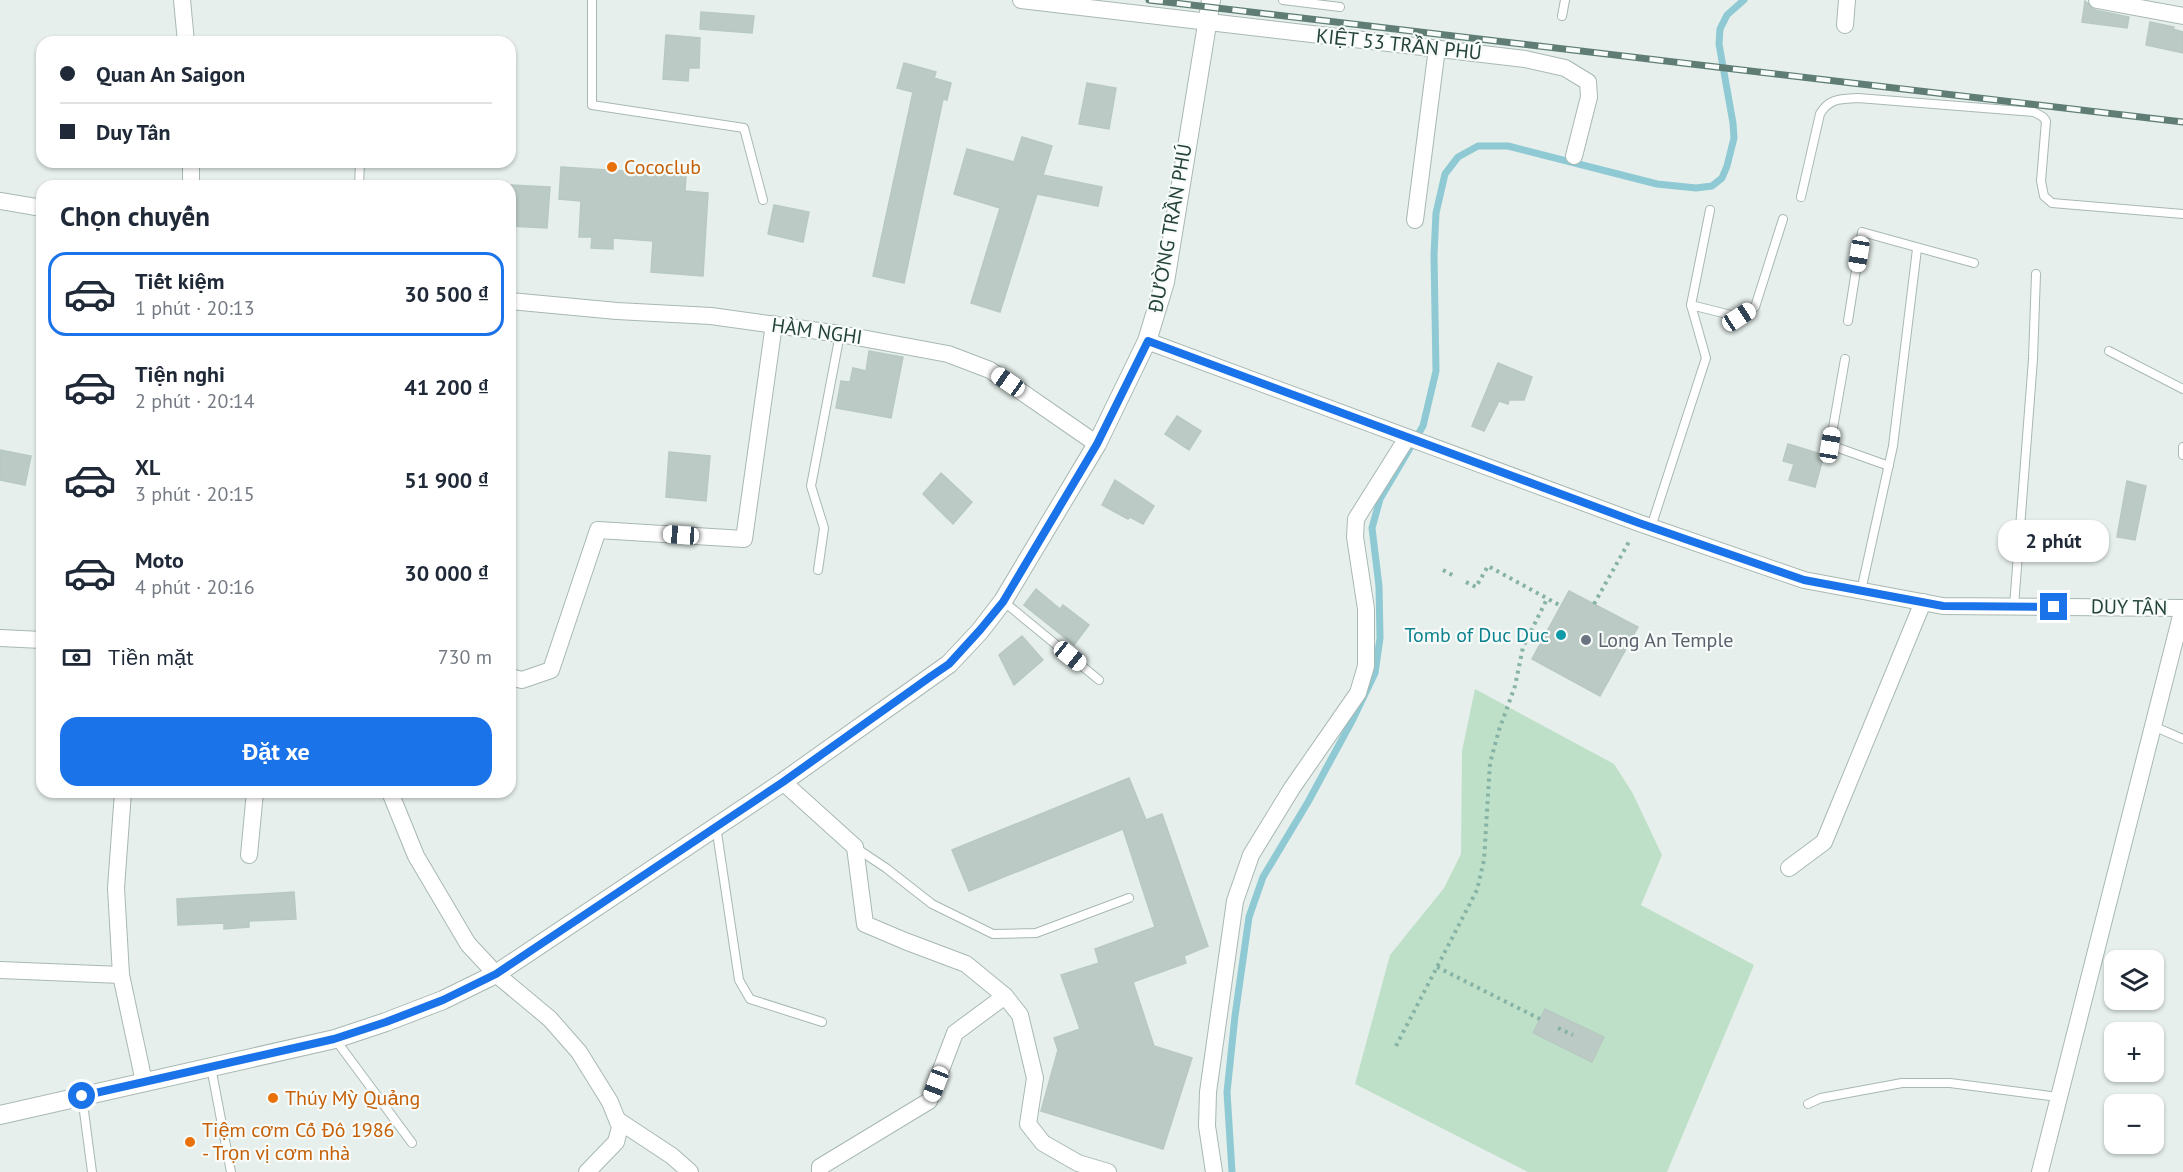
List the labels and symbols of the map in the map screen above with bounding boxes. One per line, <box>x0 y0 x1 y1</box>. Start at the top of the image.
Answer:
street label: KIỆT 53 TRẦN PHÚ <box>1315 22 1483 66</box>
street label: ĐƯỜNG TRẦN PHÚ <box>1142 142 1198 315</box>
place label: Cococlub <box>624 154 701 180</box>
marker: Cococlub <box>605 160 619 174</box>
car <box>1847 235 1871 273</box>
car <box>1719 300 1759 334</box>
street label: HÀM NGHI <box>770 312 864 350</box>
car <box>988 364 1028 400</box>
car <box>1818 426 1842 464</box>
callout: 2 phút <box>1998 520 2110 562</box>
car <box>662 525 700 545</box>
route end <box>2040 593 2067 620</box>
street label: DUY TÂN <box>2091 593 2167 621</box>
place label: Tomb of Duc Duc <box>1405 622 1549 648</box>
place label: Long An Temple <box>1598 627 1733 653</box>
marker: Tomb of Duc Duc <box>1554 628 1568 642</box>
marker: Long An Temple <box>1579 633 1593 647</box>
car <box>1050 638 1090 674</box>
car <box>921 1064 951 1104</box>
route start <box>68 1082 95 1109</box>
place label: Thúy Mỳ Quảng <box>285 1085 420 1111</box>
marker: Thúy Mỳ Quảng <box>266 1091 280 1105</box>
place label: Tiệm cơm Cố Đô 1986 - Trọn vị cơm nhà <box>202 1117 394 1166</box>
marker: Tiệm cơm Cố Đô 1986 - Trọn vị cơm nhà <box>183 1135 197 1149</box>

